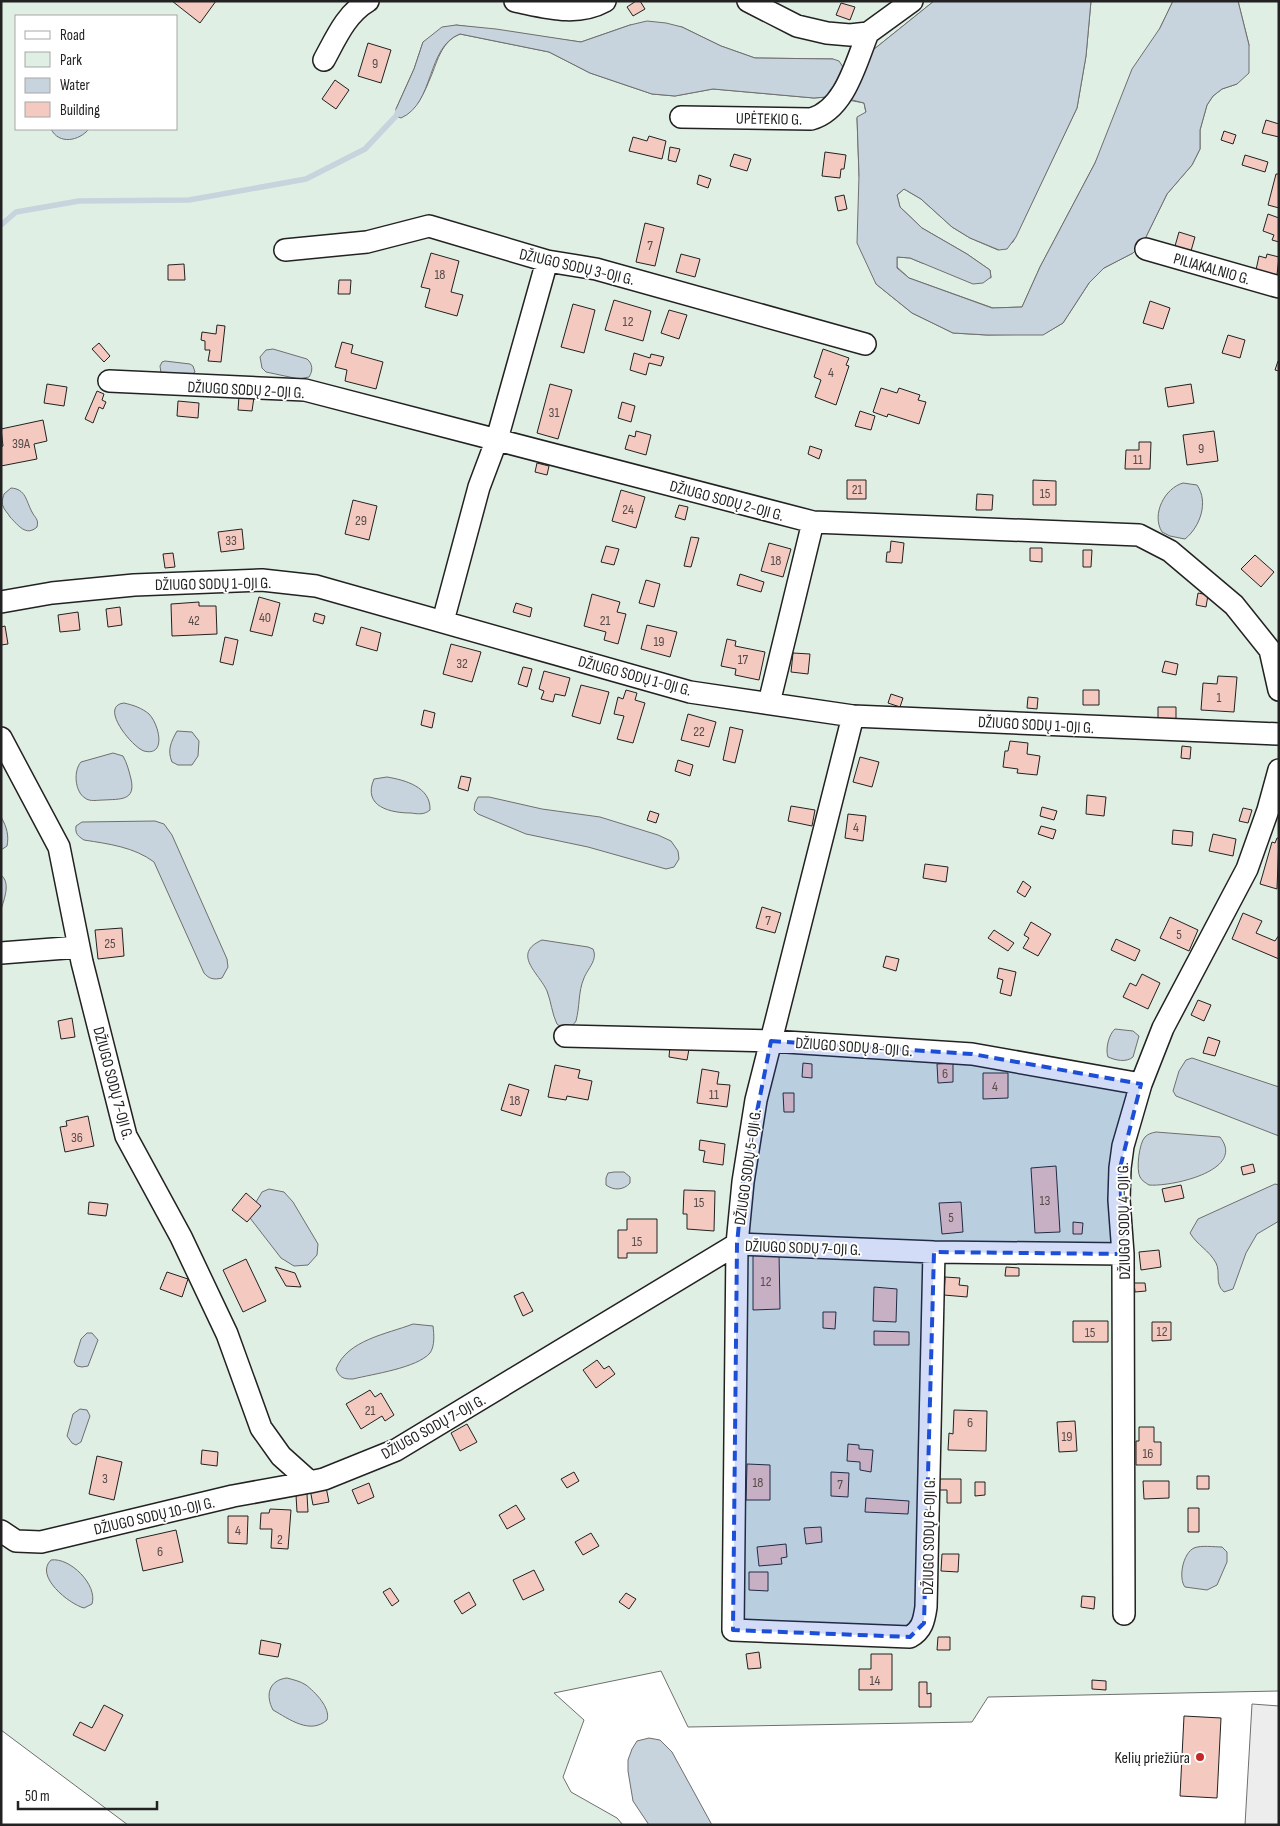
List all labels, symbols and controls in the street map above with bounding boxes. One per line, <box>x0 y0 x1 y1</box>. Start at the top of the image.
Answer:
legend <box>15 15 178 130</box>
text: Road <box>60 26 85 45</box>
text: Park <box>60 51 82 70</box>
house number: 9 <box>372 55 378 72</box>
text: Water <box>60 76 91 95</box>
text: Building <box>60 101 100 120</box>
street label: UPĖTEKIO G. <box>736 109 802 130</box>
house number: 7 <box>647 237 653 254</box>
street label: DŽIUGO SODŲ 3-OJI G. <box>517 245 636 290</box>
street label: PILIAKALNIO G. <box>1171 249 1252 289</box>
house number: 18 <box>434 266 446 283</box>
house number: 12 <box>623 313 634 330</box>
house number: 4 <box>828 364 834 381</box>
street label: DŽIUGO SODŲ 2-OJI G. <box>187 378 305 403</box>
house number: 31 <box>549 404 559 421</box>
house number: 39A <box>12 435 31 452</box>
house number: 9 <box>1198 440 1204 457</box>
house number: 11 <box>1133 451 1143 468</box>
street label: DŽIUGO SODŲ 2-OJI G. <box>668 477 786 526</box>
house number: 21 <box>852 481 862 498</box>
house number: 15 <box>1040 485 1051 502</box>
house number: 24 <box>622 501 634 518</box>
house number: 29 <box>355 512 367 529</box>
house number: 33 <box>225 532 237 549</box>
house number: 18 <box>770 552 782 569</box>
street label: DŽIUGO SODŲ 1-OJI G. <box>155 574 271 595</box>
house number: 40 <box>259 609 271 626</box>
house number: 42 <box>188 612 200 629</box>
house number: 21 <box>600 612 610 629</box>
house number: 19 <box>653 633 665 650</box>
house number: 17 <box>738 651 749 668</box>
street label: DŽIUGO SODŲ 1-OJI G. <box>576 652 693 701</box>
house number: 32 <box>456 655 468 672</box>
house number: 1 <box>1217 689 1222 706</box>
street label: DŽIUGO SODŲ 1-OJI G. <box>977 713 1094 738</box>
house number: 22 <box>693 723 705 740</box>
house number: 4 <box>853 819 859 836</box>
house number: 7 <box>765 912 771 929</box>
house number: 5 <box>1176 926 1182 943</box>
house number: 25 <box>104 935 116 952</box>
street label: DŽIUGO SODŲ 7-OJI G. <box>88 1025 137 1142</box>
street label: DŽIUGO SODŲ 8-OJI G. <box>795 1034 913 1061</box>
house number: 6 <box>942 1065 948 1082</box>
house number: 4 <box>992 1078 998 1095</box>
house number: 11 <box>709 1086 719 1103</box>
house number: 18 <box>509 1092 521 1109</box>
street label: DŽIUGO SODŲ 5-OJI G. <box>731 1108 766 1227</box>
house number: 36 <box>71 1129 83 1146</box>
street label: DŽIUGO SODŲ 4-OJI G. <box>1114 1162 1135 1280</box>
house number: 13 <box>1040 1192 1051 1209</box>
house number: 15 <box>694 1194 705 1211</box>
house number: 5 <box>948 1209 954 1226</box>
house number: 15 <box>632 1233 643 1250</box>
street label: DŽIUGO SODŲ 7-OJI G. <box>745 1237 861 1260</box>
house number: 12 <box>761 1273 772 1290</box>
house number: 12 <box>1157 1323 1168 1340</box>
house number: 15 <box>1085 1324 1096 1341</box>
street label: DŽIUGO SODŲ 7-OJI G. <box>378 1391 489 1464</box>
house number: 21 <box>365 1402 375 1419</box>
house number: 6 <box>967 1414 973 1431</box>
house number: 19 <box>1061 1428 1073 1445</box>
house number: 16 <box>1142 1445 1154 1462</box>
house number: 3 <box>102 1470 108 1487</box>
house number: 18 <box>752 1474 764 1491</box>
house number: 7 <box>837 1476 843 1493</box>
street label: DŽIUGO SODŲ 6-OJI G. <box>919 1477 940 1595</box>
street label: DŽIUGO SODŲ 10-OJI G. <box>92 1493 217 1540</box>
house number: 4 <box>235 1522 241 1539</box>
house number: 2 <box>277 1531 283 1548</box>
house number: 6 <box>157 1543 163 1560</box>
house number: 14 <box>870 1672 881 1689</box>
place label: Kelių priežiūra <box>1115 1749 1190 1768</box>
marker: Kelių priežiūra <box>1194 1751 1206 1763</box>
scale bar <box>18 1778 156 1810</box>
text: 50 m <box>25 1787 50 1806</box>

